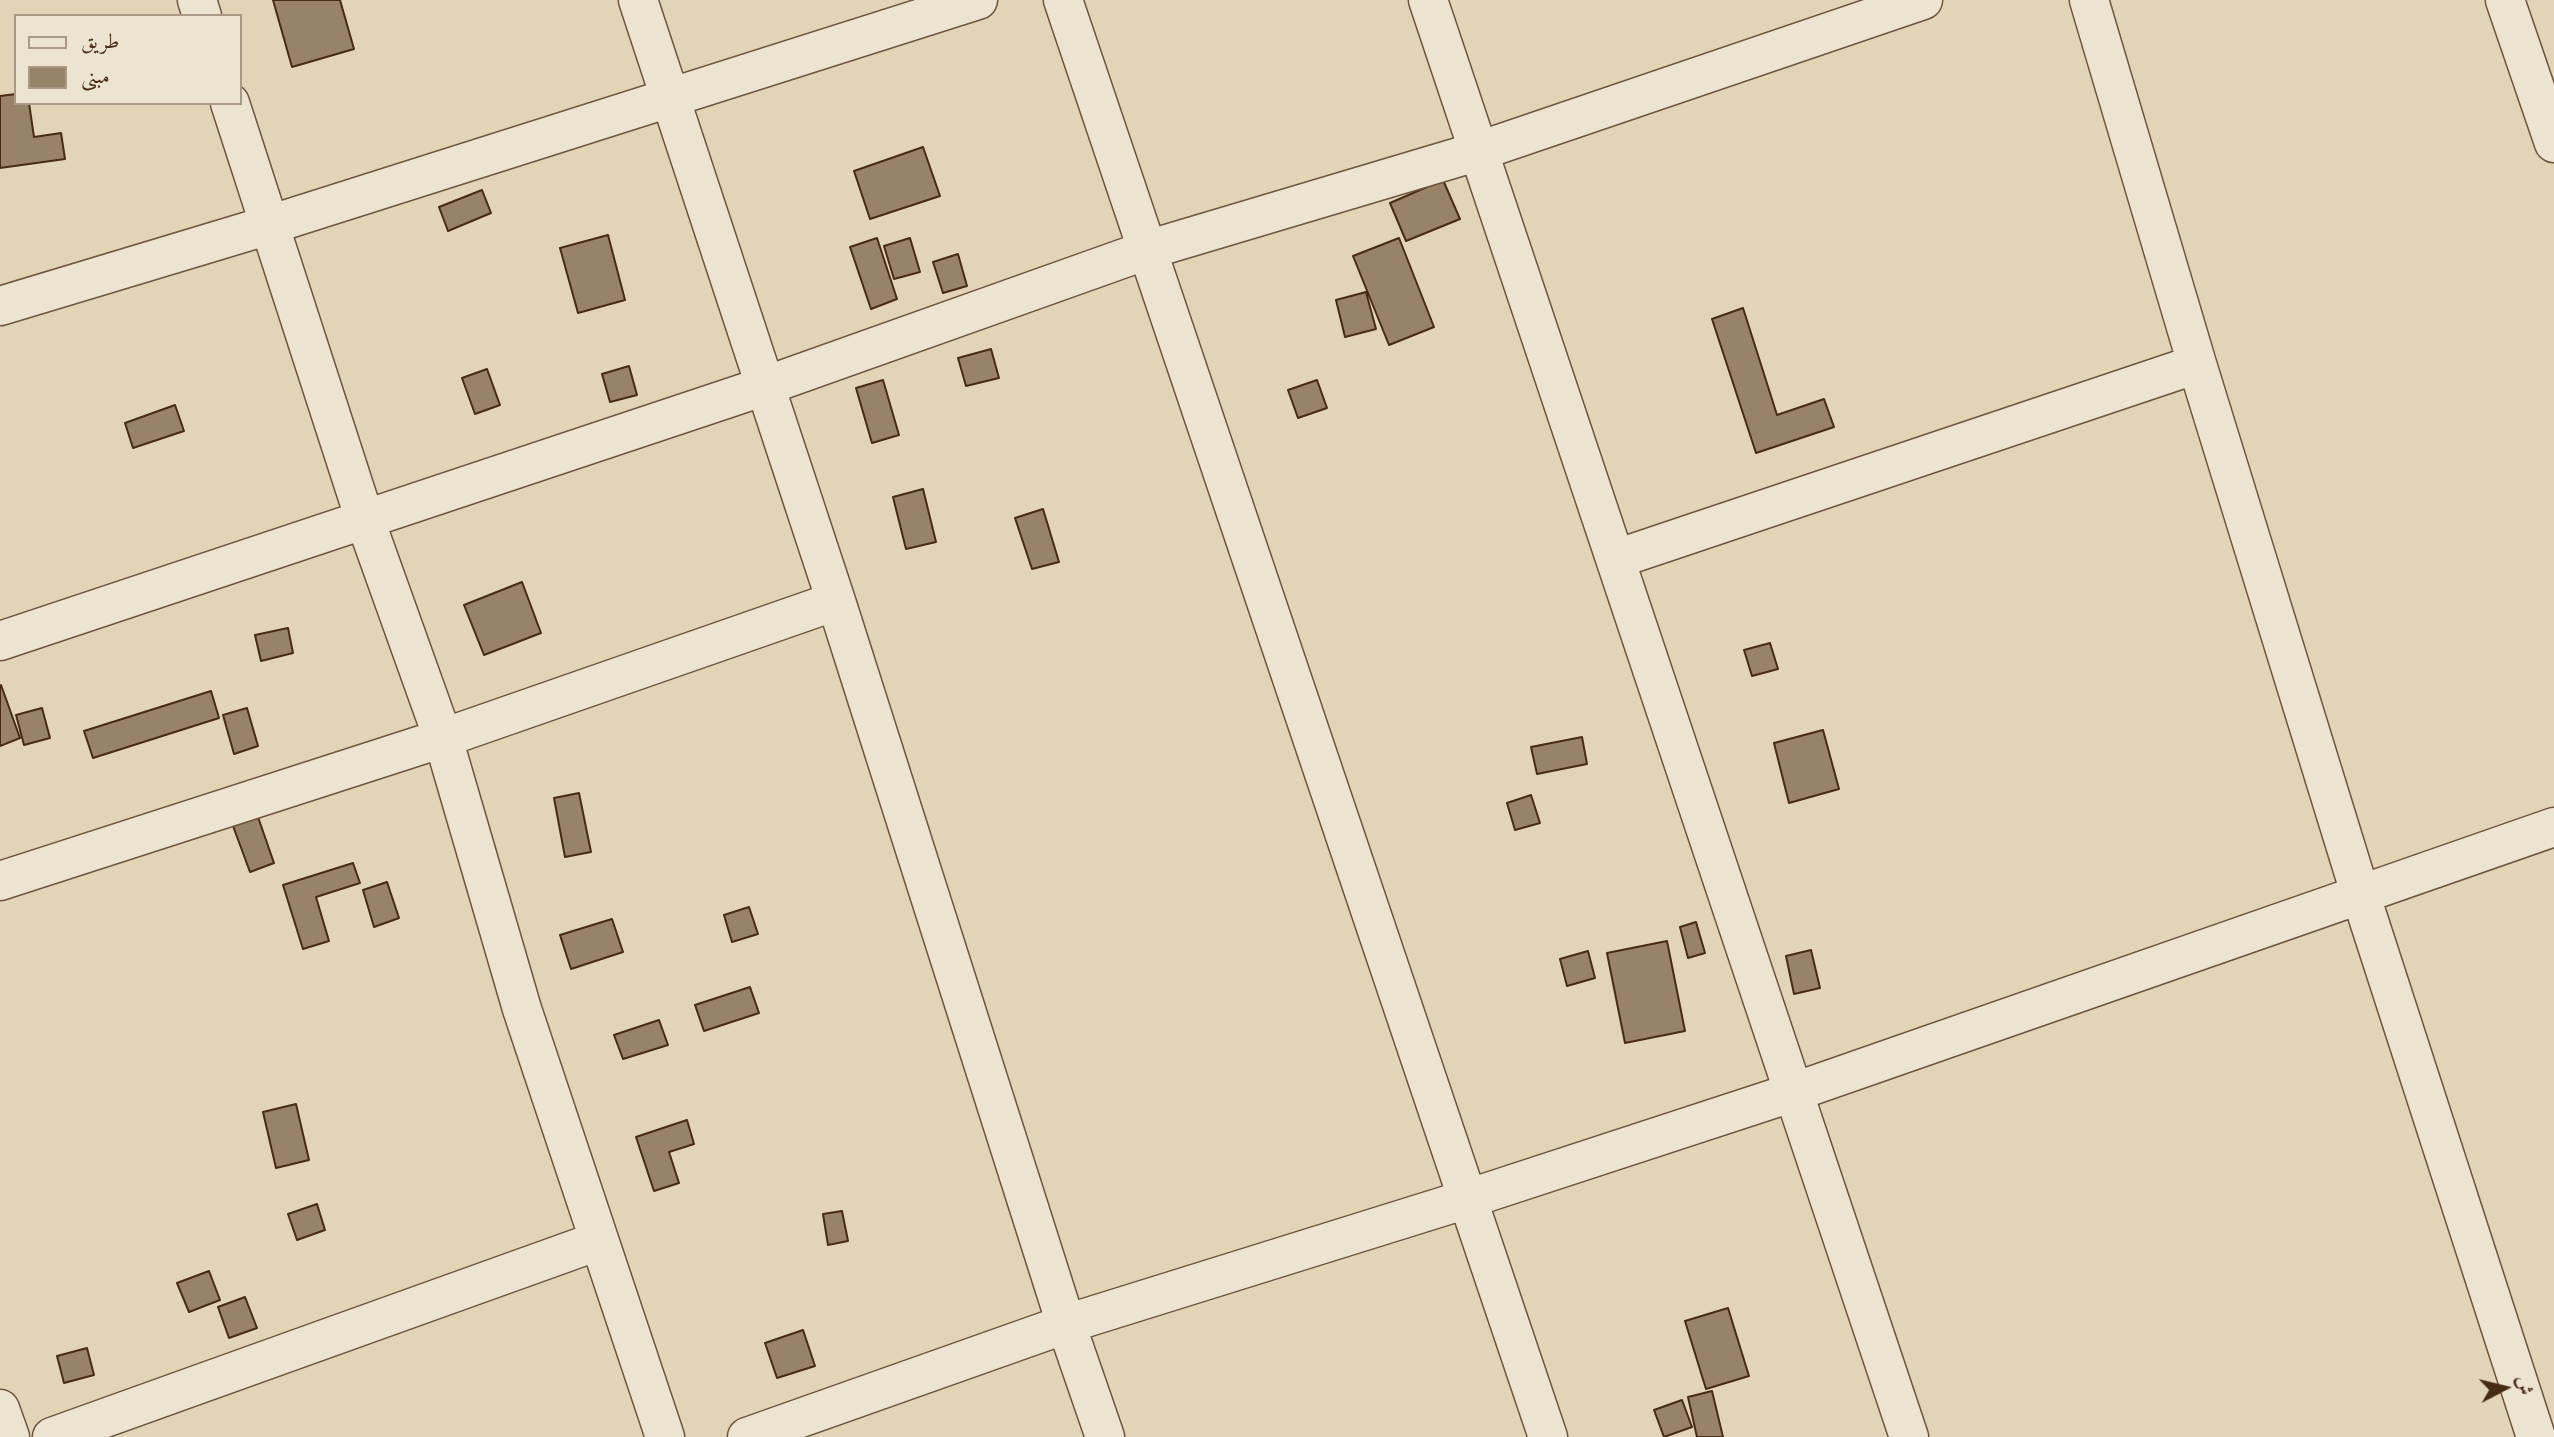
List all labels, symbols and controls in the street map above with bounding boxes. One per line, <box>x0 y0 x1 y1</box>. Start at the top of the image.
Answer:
legend <box>14 14 242 105</box>
text: طريق <box>81 25 119 56</box>
text: مبنى <box>81 60 110 91</box>
north arrow <box>2470 1353 2540 1423</box>
text: ش <box>2511 1374 2541 1396</box>

